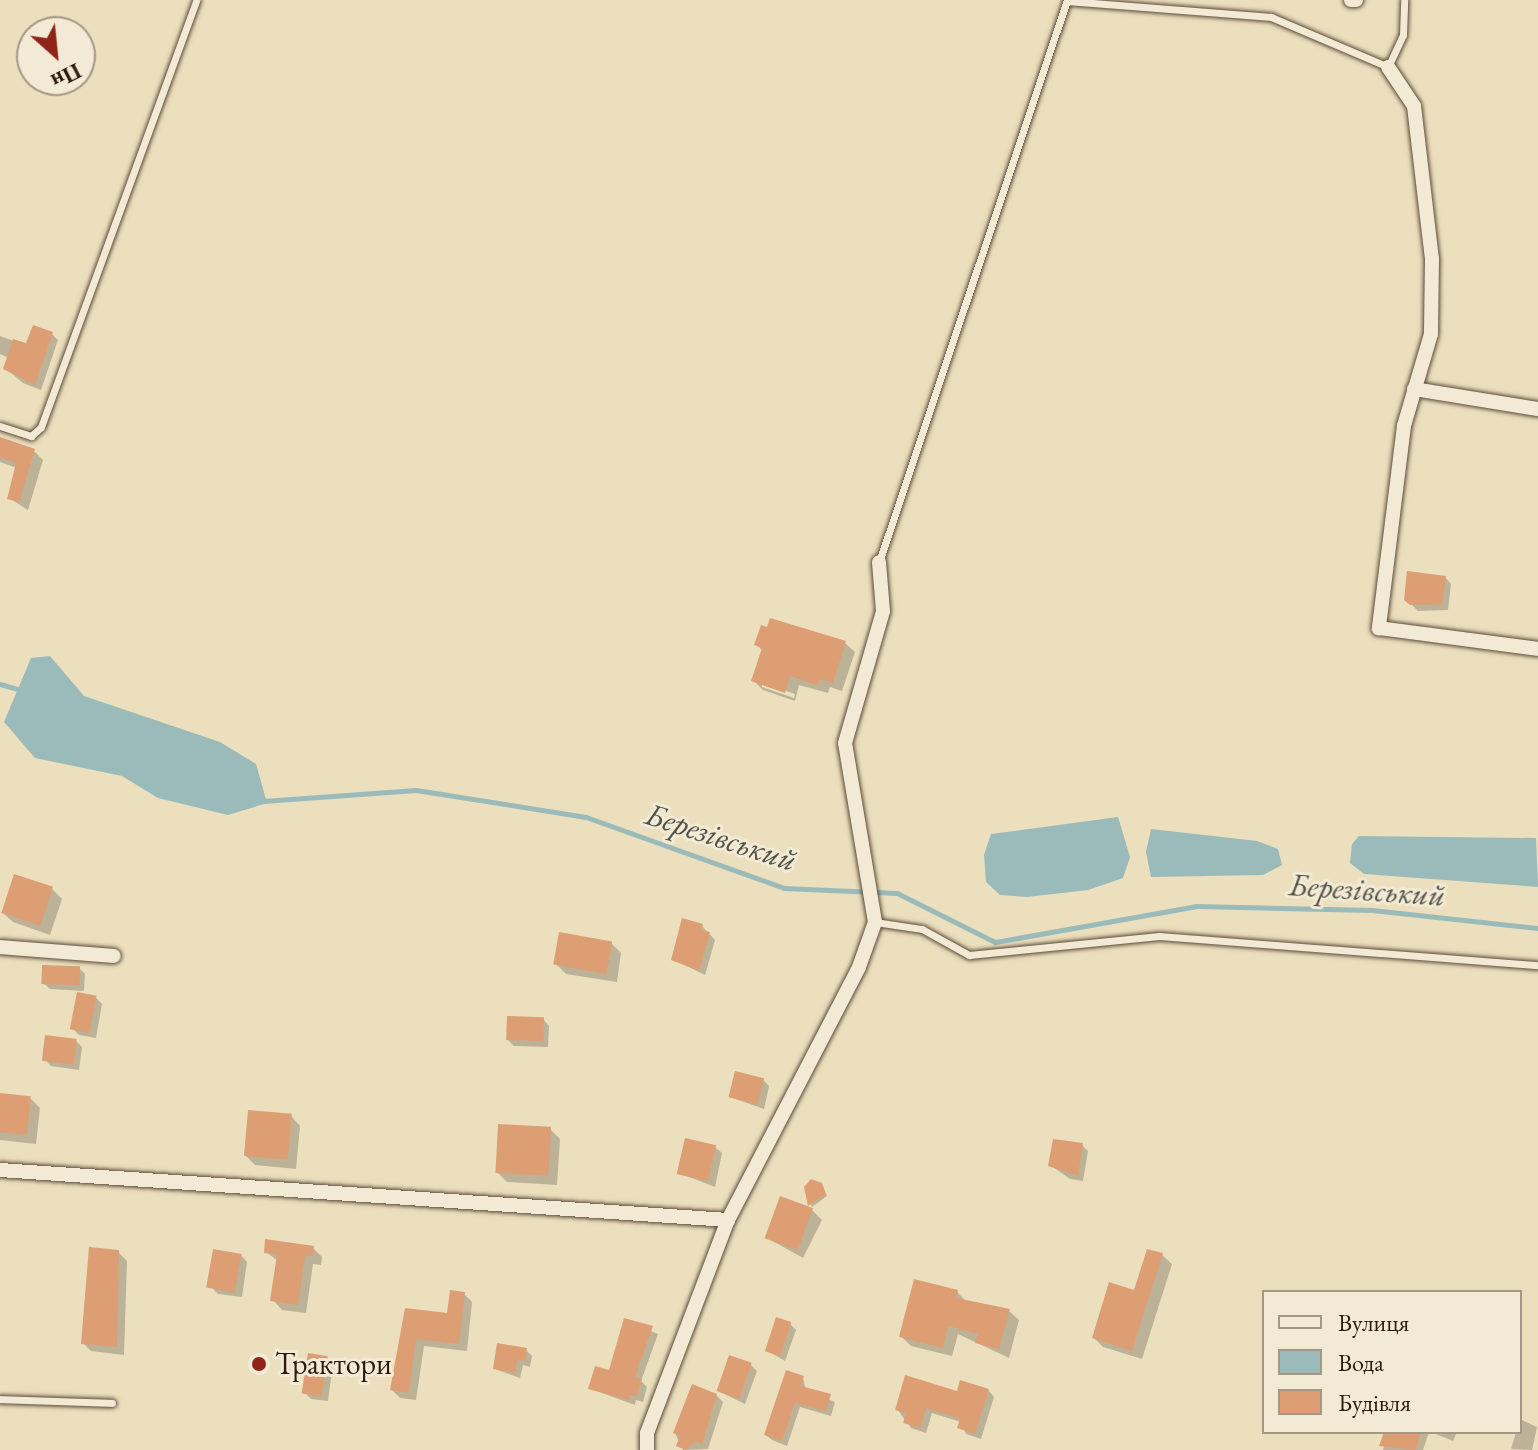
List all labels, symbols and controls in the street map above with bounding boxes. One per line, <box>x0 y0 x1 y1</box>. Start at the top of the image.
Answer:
north arrow <box>16 16 96 96</box>
text: Пн <box>46 56 86 96</box>
water label: Березівський <box>641 795 801 879</box>
water label: Березівський <box>1288 865 1446 915</box>
legend <box>1262 1290 1522 1434</box>
text: Вулиця <box>1338 1307 1409 1338</box>
place label: Трактори <box>275 1346 392 1382</box>
text: Вода <box>1338 1347 1384 1378</box>
marker: Трактори <box>250 1355 268 1373</box>
text: Будівля <box>1338 1387 1411 1418</box>

